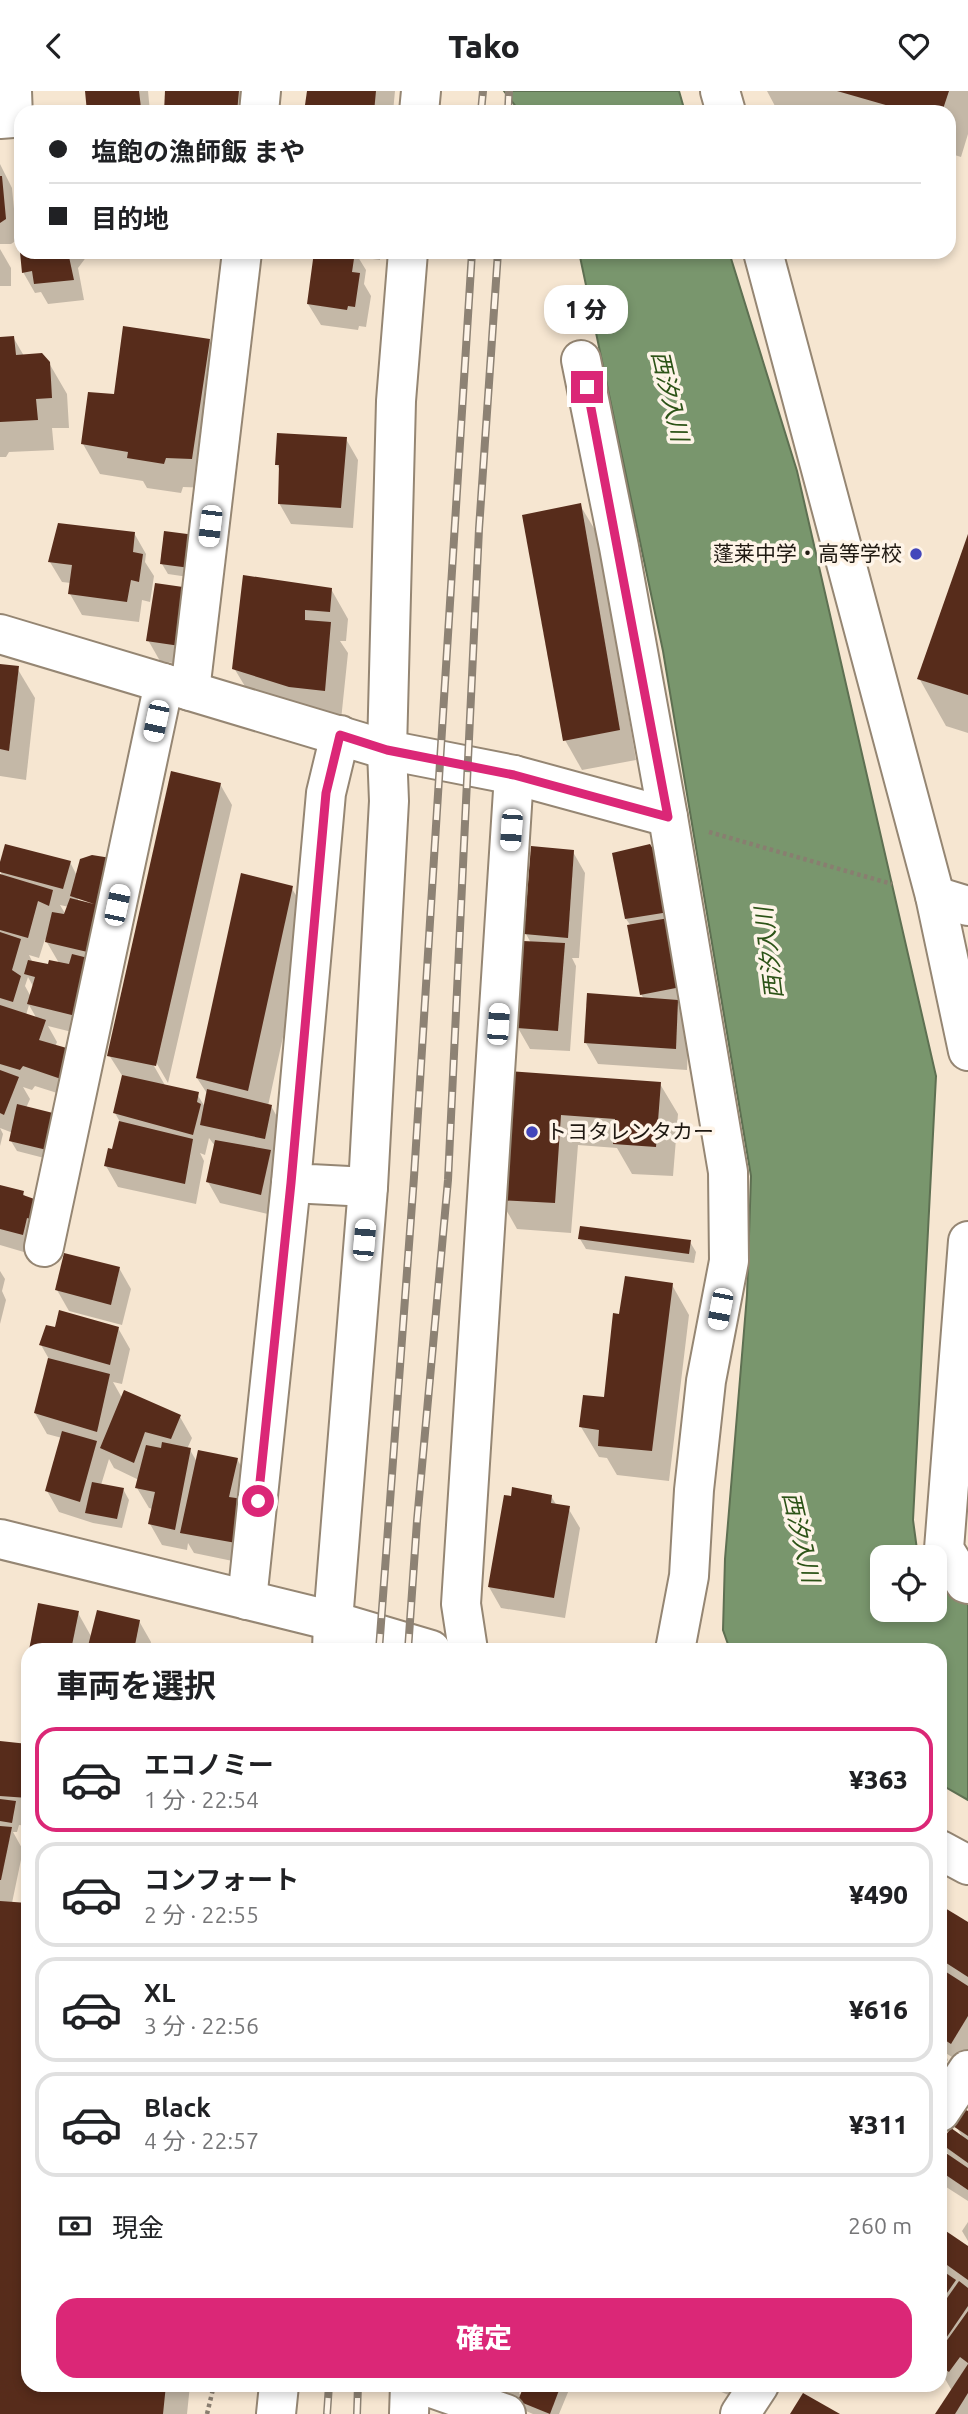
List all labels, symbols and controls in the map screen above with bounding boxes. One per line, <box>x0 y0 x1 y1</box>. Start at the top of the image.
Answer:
icon: back <box>35 27 73 65</box>
icon: heart <box>895 27 933 65</box>
text: Tako <box>448 28 520 64</box>
text: 塩飽の漁師飯 まや <box>91 137 305 166</box>
text: 目的地 <box>91 204 169 233</box>
callout: 1 分 <box>545 285 629 335</box>
text: 1 分 <box>565 297 607 322</box>
water label: 西汐入川 <box>648 348 694 446</box>
route end <box>571 371 603 403</box>
car <box>198 504 223 548</box>
place label: 蓬莱中学・高等学校 <box>713 541 902 565</box>
marker: 蓬莱中学・高等学校 <box>908 546 924 562</box>
car <box>142 698 171 744</box>
car <box>500 808 523 852</box>
car <box>103 882 132 928</box>
water label: 西汐入川 <box>750 903 787 1000</box>
car <box>487 1002 510 1046</box>
place label: トヨタレンタカー <box>546 1119 714 1143</box>
marker: トヨタレンタカー <box>524 1124 540 1140</box>
car <box>352 1218 377 1262</box>
car <box>706 1286 735 1332</box>
route start <box>242 1485 274 1517</box>
water label: 西汐入川 <box>779 1489 825 1587</box>
map controls <box>870 1545 947 1622</box>
button: locate <box>870 1545 947 1622</box>
text: 車両を選択 <box>56 1667 216 1703</box>
icon: car <box>60 1748 123 1811</box>
text: エコノミー <box>144 1750 274 1779</box>
text: ¥363 <box>849 1765 908 1794</box>
text: 1 分 · 22:54 <box>144 1787 259 1812</box>
icon: car <box>60 1863 123 1926</box>
text: コンフォート <box>144 1865 299 1894</box>
text: ¥490 <box>849 1880 908 1909</box>
text: 2 分 · 22:55 <box>144 1902 259 1927</box>
icon: car <box>60 1978 123 2041</box>
text: XL <box>144 1978 175 2007</box>
text: ¥616 <box>849 1995 908 2024</box>
text: 3 分 · 22:56 <box>144 2013 259 2038</box>
icon: car <box>60 2093 123 2156</box>
text: Black <box>144 2093 211 2122</box>
text: ¥311 <box>849 2110 908 2139</box>
text: 4 分 · 22:57 <box>144 2128 259 2153</box>
icon: cash <box>56 2207 94 2245</box>
text: 現金 <box>112 2213 164 2242</box>
text: 260 m <box>848 2213 912 2238</box>
button: 確定 <box>56 2298 912 2378</box>

